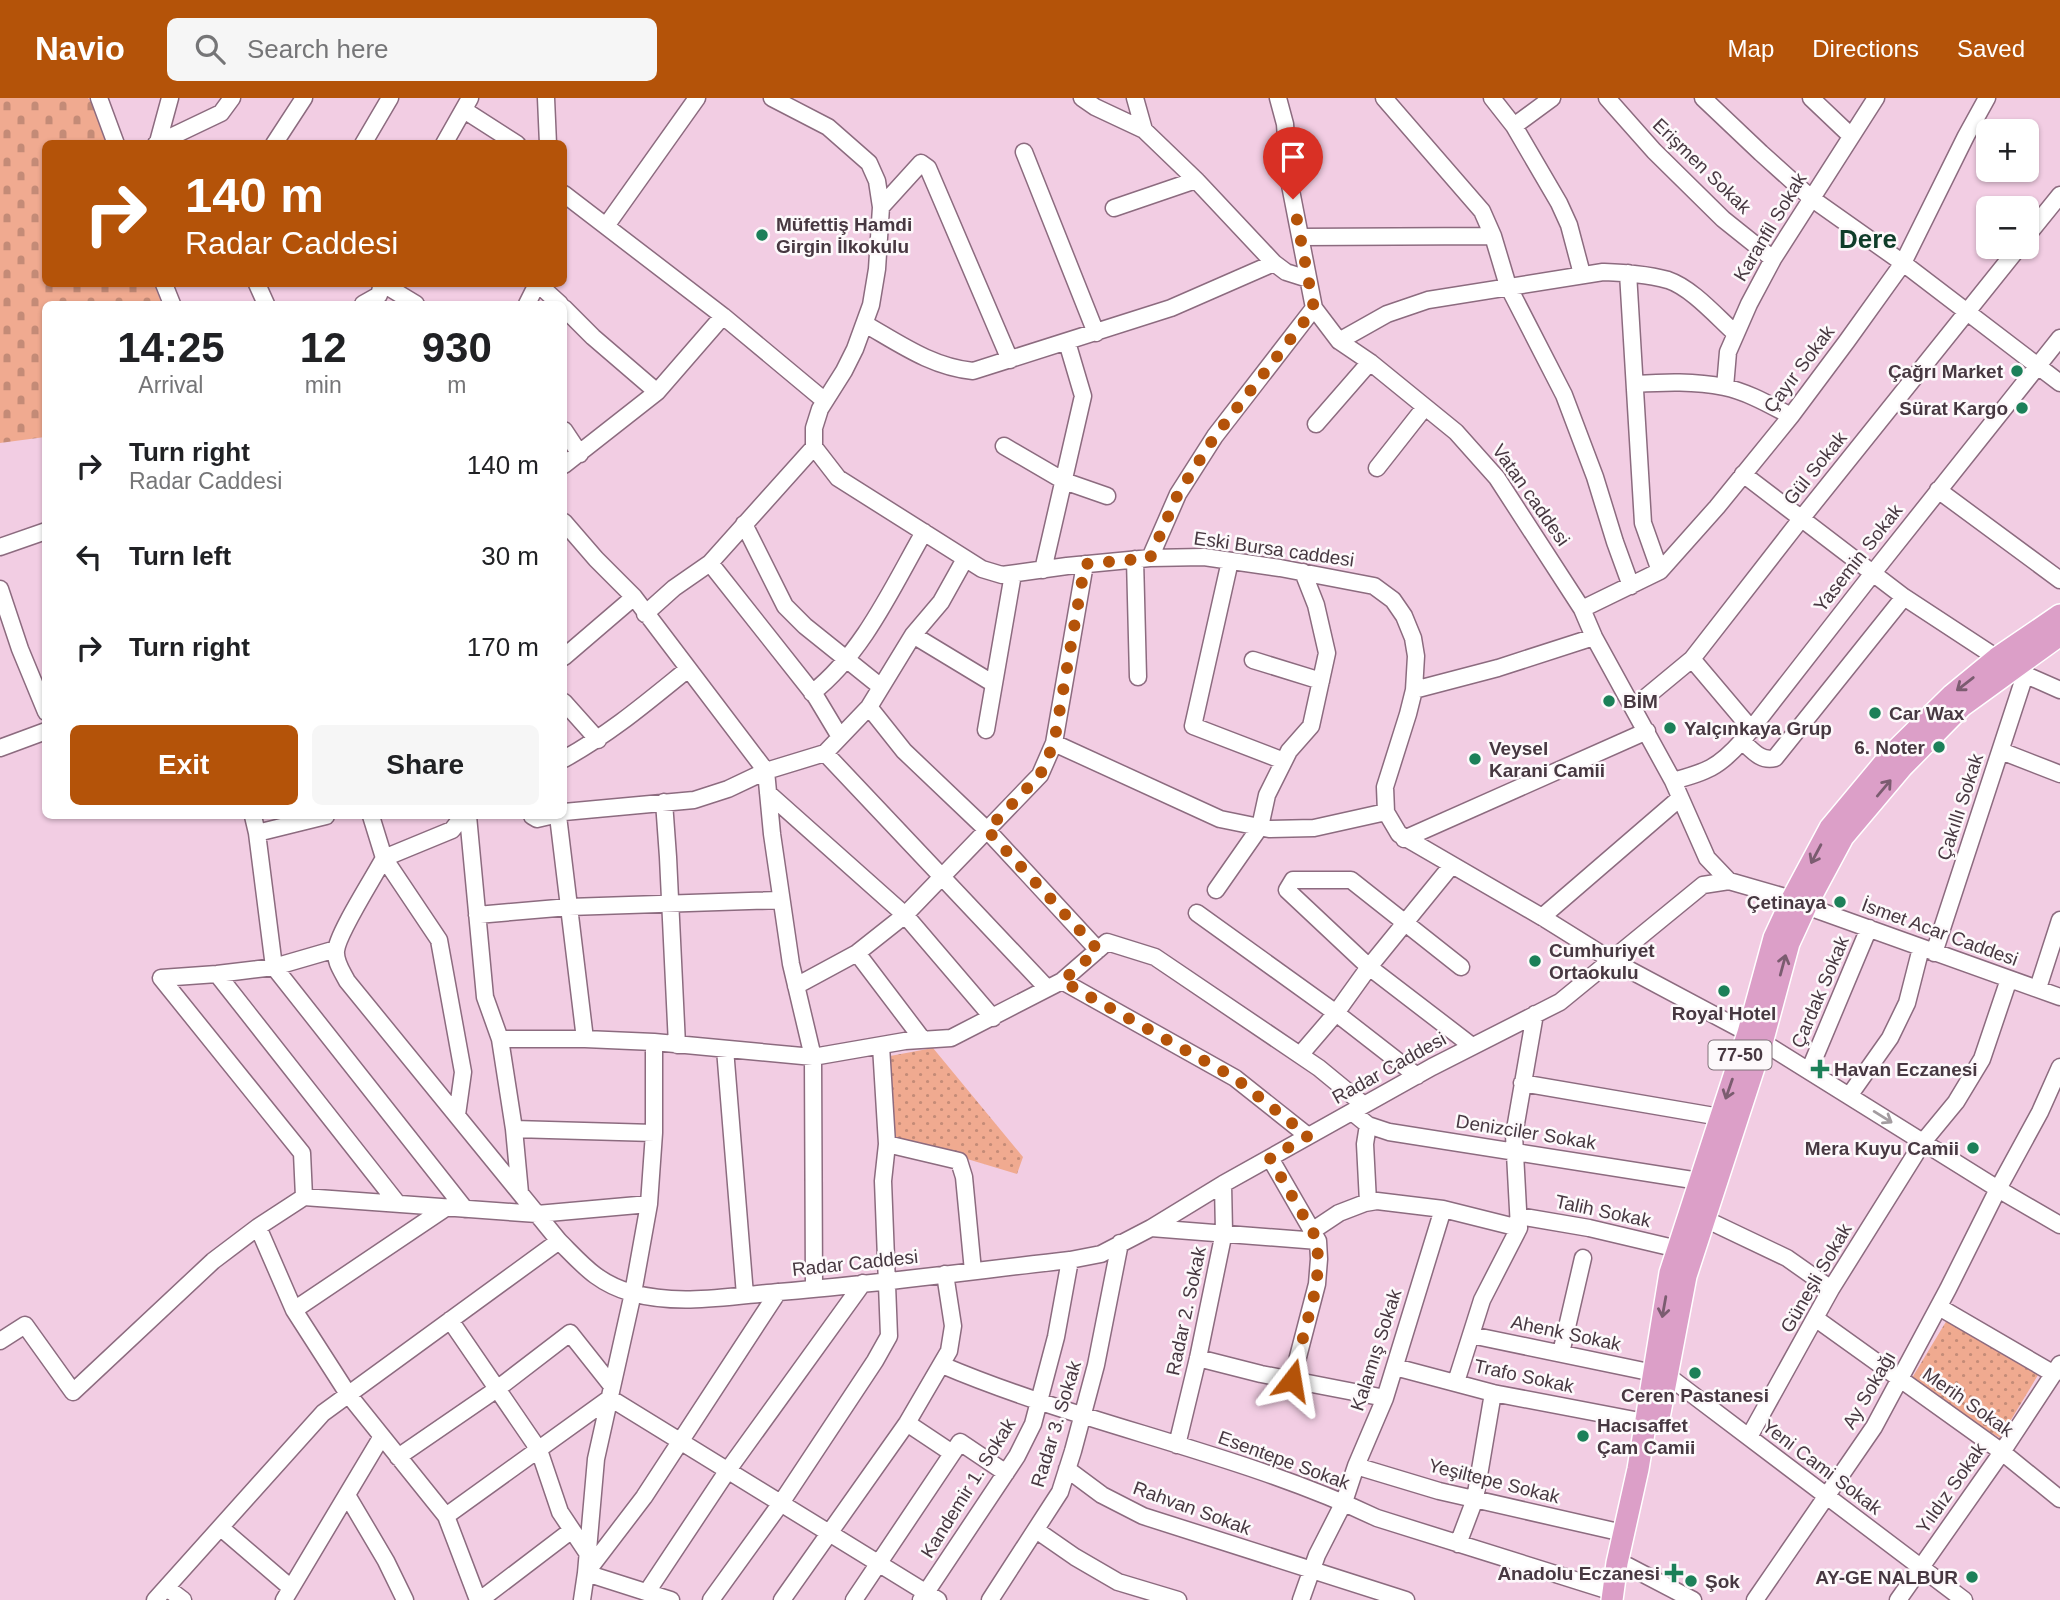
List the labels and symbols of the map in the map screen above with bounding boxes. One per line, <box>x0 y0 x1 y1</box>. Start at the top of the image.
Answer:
street label: Erişmen Sokak <box>1649 114 1756 218</box>
pin <box>1263 127 1323 199</box>
street label: Karanfil Sokak <box>1729 169 1811 285</box>
place label: Müfettiş Hamdi Girgin İlkokulu <box>776 214 912 257</box>
district label: Dere <box>1839 224 1897 254</box>
marker: Müfettiş Hamdi Girgin İlkokulu <box>754 227 770 243</box>
street label: Çayır Sokak <box>1759 321 1839 417</box>
place label: Çağrı Market <box>1888 361 2004 382</box>
marker: Çağrı Market <box>2009 363 2025 379</box>
place label: Sürat Kargo <box>1899 398 2008 419</box>
marker: Sürat Kargo <box>2014 400 2030 416</box>
street label: Gül Sokak <box>1779 427 1851 509</box>
street label: Vatan caddesi <box>1488 440 1574 550</box>
street label: Yasemin Sokak <box>1810 500 1907 616</box>
street label: Eski Bursa caddesi <box>1193 527 1355 571</box>
one-way arrow <box>1957 676 1975 691</box>
place label: BİM <box>1623 691 1658 712</box>
marker: BİM <box>1601 693 1617 709</box>
place label: Car Wax <box>1889 703 1965 724</box>
marker: Car Wax <box>1867 705 1883 721</box>
place label: Yalçınkaya Grup <box>1684 718 1832 739</box>
marker: Yalçınkaya Grup <box>1662 720 1678 736</box>
place label: 6. Noter <box>1854 737 1926 758</box>
place label: Veysel Karani Camii <box>1489 738 1605 781</box>
marker: 6. Noter <box>1931 739 1947 755</box>
marker: Veysel Karani Camii <box>1467 751 1483 767</box>
street label: Çakıllı Sokak <box>1933 751 1987 863</box>
one-way arrow <box>1876 779 1892 797</box>
one-way arrow <box>1809 843 1823 863</box>
place label: Çetinaya <box>1747 892 1826 913</box>
marker: Çetinaya <box>1832 894 1848 910</box>
street label: İsmet Acar Caddesi <box>1859 894 2021 970</box>
street label: Çardak Sokak <box>1787 933 1853 1051</box>
place label: Cumhuriyet Ortaokulu <box>1549 940 1655 983</box>
marker: Cumhuriyet Ortaokulu <box>1527 953 1543 969</box>
one-way arrow <box>1778 954 1791 976</box>
marker: Royal Hotel <box>1716 983 1732 999</box>
place label: Royal Hotel <box>1672 1003 1776 1024</box>
street label: Radar Caddesi <box>1328 1028 1450 1108</box>
road number: 77-50 <box>1708 1040 1772 1070</box>
place label: Havan Eczanesi <box>1834 1059 1978 1080</box>
marker: Havan Eczanesi <box>1812 1061 1828 1077</box>
one-way arrow <box>1722 1078 1734 1100</box>
street label: Denizciler Sokak <box>1454 1111 1598 1154</box>
one-way arrow <box>1872 1111 1892 1125</box>
place label: Mera Kuyu Camii <box>1805 1138 1959 1159</box>
marker: Mera Kuyu Camii <box>1965 1140 1981 1156</box>
street label: Talih Sokak <box>1553 1191 1653 1231</box>
street label: Güneşli Sokak <box>1776 1219 1856 1336</box>
street label: Radar 2. Sokak <box>1162 1244 1210 1377</box>
street label: Radar Caddesi <box>791 1246 919 1280</box>
street label: Kalamış Sokak <box>1346 1286 1406 1414</box>
one-way arrow <box>1657 1295 1670 1318</box>
street label: Ahenk Sokak <box>1509 1311 1623 1355</box>
position arrow <box>1255 1343 1329 1417</box>
street label: Ay Sokağı <box>1838 1347 1900 1433</box>
street label: Trafo Sokak <box>1472 1355 1576 1397</box>
street label: Radar 3. Sokak <box>1027 1358 1085 1490</box>
street label: Merih Sokak <box>1919 1363 2018 1441</box>
marker: Ceren Pastanesi <box>1687 1365 1703 1381</box>
place label: Ceren Pastanesi <box>1621 1385 1769 1406</box>
street label: Kandemir 1. Sokak <box>917 1414 1020 1562</box>
place label: Hacısaffet Çam Camii <box>1597 1415 1695 1458</box>
street label: Yeni Cami Sokak <box>1758 1415 1886 1519</box>
street label: Esentepe Sokak <box>1215 1426 1353 1494</box>
marker: Hacısaffet Çam Camii <box>1575 1428 1591 1444</box>
street label: Yıldız Sokak <box>1912 1438 1990 1537</box>
street label: Yeşiltepe Sokak <box>1426 1455 1562 1508</box>
street label: Rahvan Sokak <box>1130 1477 1254 1539</box>
place label: Anadolu Eczanesi <box>1497 1563 1660 1584</box>
marker: Anadolu Eczanesi <box>1666 1565 1682 1581</box>
place label: AY-GE NALBUR <box>1815 1567 1958 1588</box>
marker: AY-GE NALBUR <box>1964 1569 1980 1585</box>
place label: Şok <box>1705 1571 1740 1592</box>
marker: Şok <box>1683 1573 1699 1589</box>

